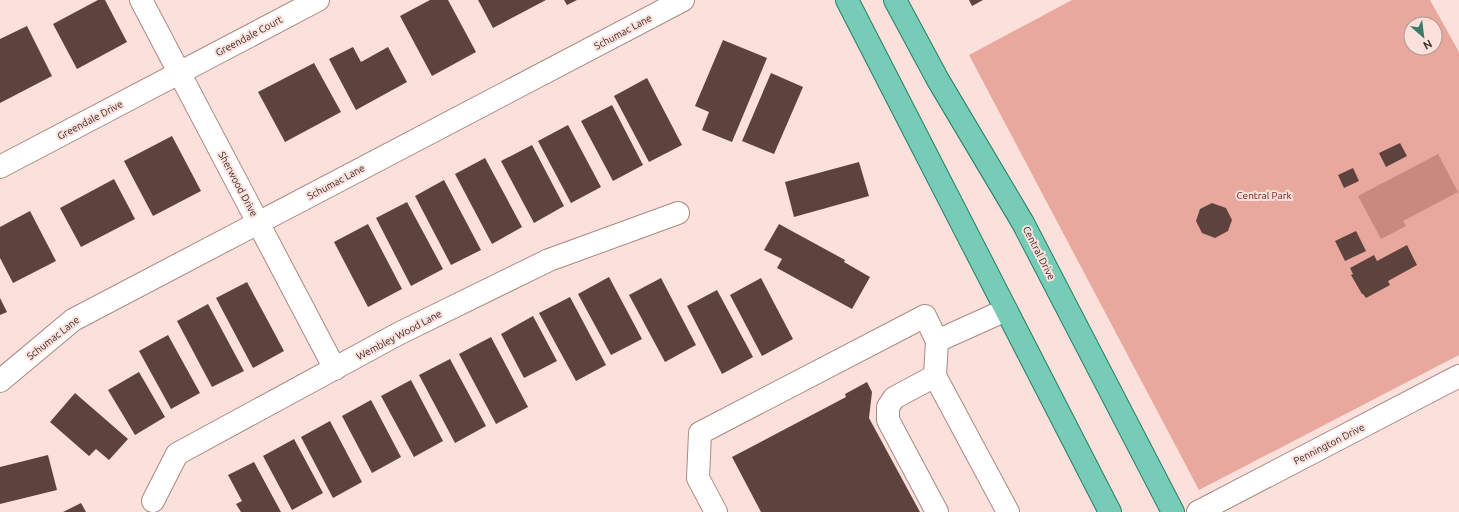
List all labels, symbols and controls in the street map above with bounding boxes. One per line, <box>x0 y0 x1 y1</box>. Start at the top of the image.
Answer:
street label: Schumac Lane <box>592 12 654 52</box>
street label: Greendale Court <box>214 14 284 58</box>
north arrow <box>1403 16 1443 56</box>
text: N <box>1421 38 1434 52</box>
street label: Greendale Drive <box>56 98 124 142</box>
street label: Sherwood Drive <box>216 150 260 218</box>
street label: Schumac Lane <box>305 162 367 202</box>
park label: Central Park <box>1237 190 1291 201</box>
street label: Central Drive <box>1021 224 1057 282</box>
street label: Wembley Wood Lane <box>355 308 443 362</box>
street label: Schumac Lane <box>25 314 81 362</box>
street label: Pennington Drive <box>1292 421 1366 467</box>

